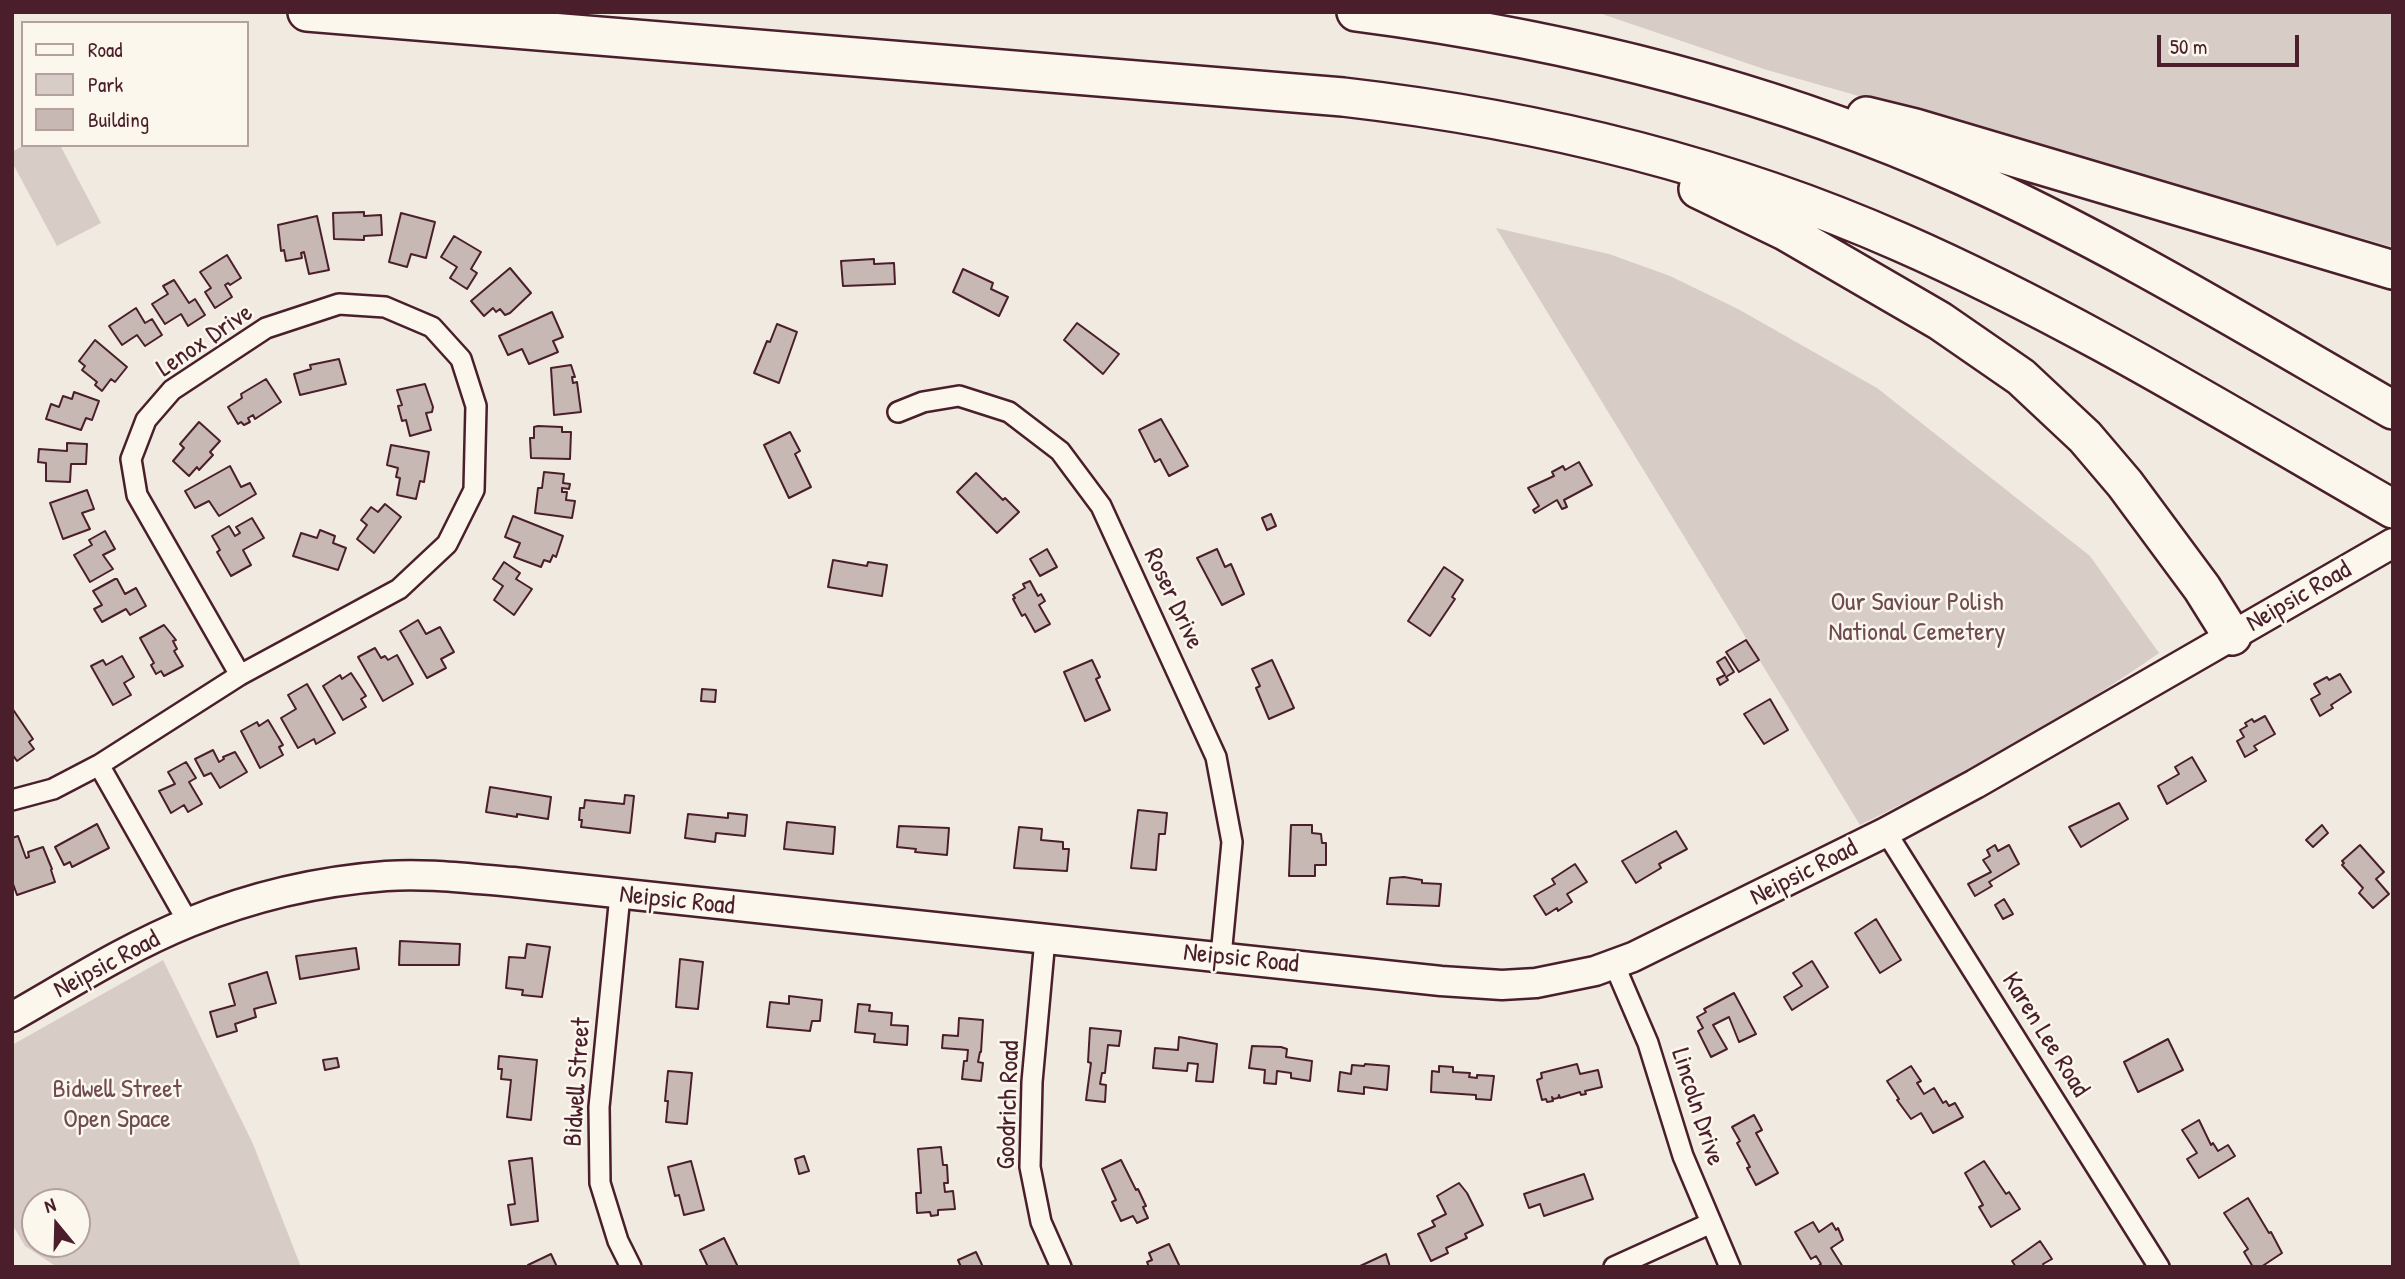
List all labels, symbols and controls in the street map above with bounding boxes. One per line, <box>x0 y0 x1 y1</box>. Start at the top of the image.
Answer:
legend <box>21 21 248 147</box>
scale bar <box>2160 21 2302 65</box>
text: 50 m <box>2170 32 2207 61</box>
text: Road <box>88 35 122 64</box>
text: Park <box>88 70 123 99</box>
text: Building <box>88 105 149 134</box>
street label: Lenox Drive <box>151 298 259 384</box>
street label: Roser Drive <box>1136 544 1210 654</box>
street label: Neipsic Road <box>2241 555 2357 639</box>
park label: Our Saviour Polish National Cemetery <box>1828 587 2006 648</box>
street label: Neipsic Road <box>1745 833 1863 913</box>
street label: Neipsic Road <box>618 879 736 923</box>
street label: Neipsic Road <box>49 924 165 1006</box>
street label: Neipsic Road <box>1182 937 1300 981</box>
street label: Karen Lee Road <box>1994 967 2096 1103</box>
street label: Bidwell Street <box>558 1016 598 1148</box>
street label: Goodrich Road <box>991 1040 1027 1170</box>
street label: Lincoln Drive <box>1663 1044 1731 1170</box>
park label: Bidwell Street Open Space <box>52 1074 182 1136</box>
north arrow <box>21 1188 91 1258</box>
text: N <box>41 1191 59 1219</box>

